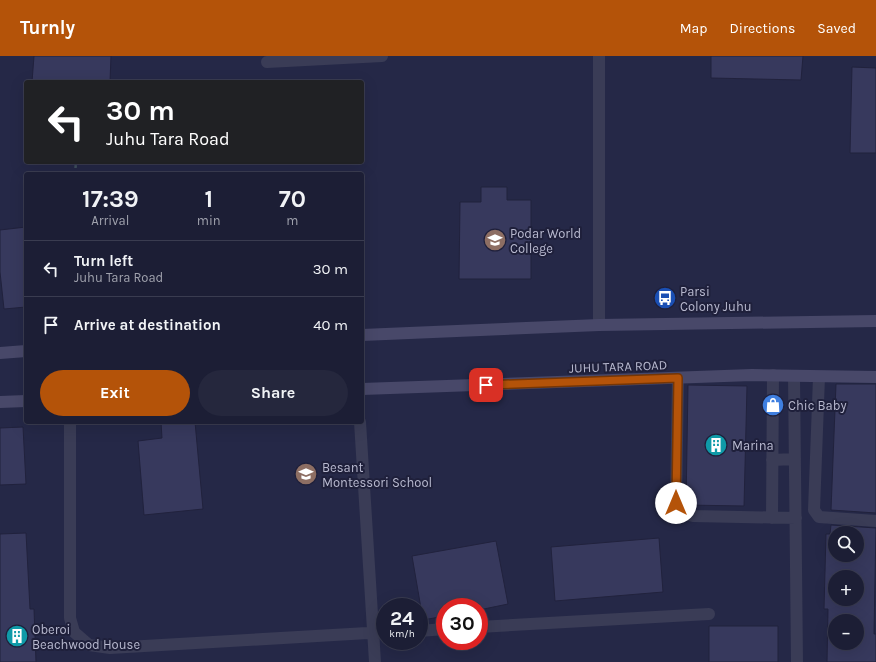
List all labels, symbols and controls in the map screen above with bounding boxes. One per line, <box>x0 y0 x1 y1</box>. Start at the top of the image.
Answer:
text: Turnly <box>20 17 75 39</box>
text: Map <box>680 20 708 37</box>
text: Directions <box>730 20 795 37</box>
text: Saved <box>817 20 856 37</box>
text: 30 m <box>106 94 175 127</box>
icon: left <box>40 96 92 148</box>
text: Juhu Tara Road <box>106 128 230 150</box>
text: 17:39 <box>82 185 139 213</box>
text: 1 <box>204 185 213 213</box>
text: 70 <box>279 185 306 213</box>
text: Arrival <box>91 213 129 228</box>
text: min <box>197 213 221 228</box>
text: m <box>286 213 298 228</box>
place label: Podar World College <box>510 226 581 256</box>
school or university icon: Podar World College <box>482 227 508 253</box>
text: Turn left <box>74 252 133 270</box>
icon: left <box>40 258 62 280</box>
text: 30 m <box>313 260 348 278</box>
text: Juhu Tara Road <box>74 270 163 285</box>
place label: Parsi Colony Juhu <box>680 284 752 314</box>
bus stop icon: Parsi Colony Juhu <box>652 285 678 311</box>
icon: arrive <box>40 314 62 336</box>
text: Arrive at destination <box>74 316 221 334</box>
text: 40 m <box>313 316 348 334</box>
street label: JUHU TARA ROAD <box>569 357 667 376</box>
pin <box>469 368 503 402</box>
button: Exit <box>40 370 190 416</box>
button: Share <box>198 370 348 416</box>
icon: arrive <box>475 374 497 396</box>
shop icon: Chic Baby <box>760 392 786 418</box>
place label: Chic Baby <box>788 398 846 413</box>
building icon: Marina <box>703 432 729 458</box>
place label: Marina <box>732 438 774 453</box>
place label: Besant Montessori School <box>322 460 432 490</box>
school or university icon: Besant Montessori School <box>293 461 319 487</box>
position arrow <box>655 482 697 524</box>
map controls <box>828 526 864 650</box>
button: search <box>828 526 864 562</box>
button: + <box>828 570 864 606</box>
speed limit sign: 30 <box>436 598 488 650</box>
text: 24 <box>390 607 414 630</box>
button: − <box>828 614 864 650</box>
place label: Oberoi Beachwood House <box>32 622 140 652</box>
building icon: Oberoi Beachwood House <box>4 623 30 649</box>
text: km/h <box>389 628 415 640</box>

